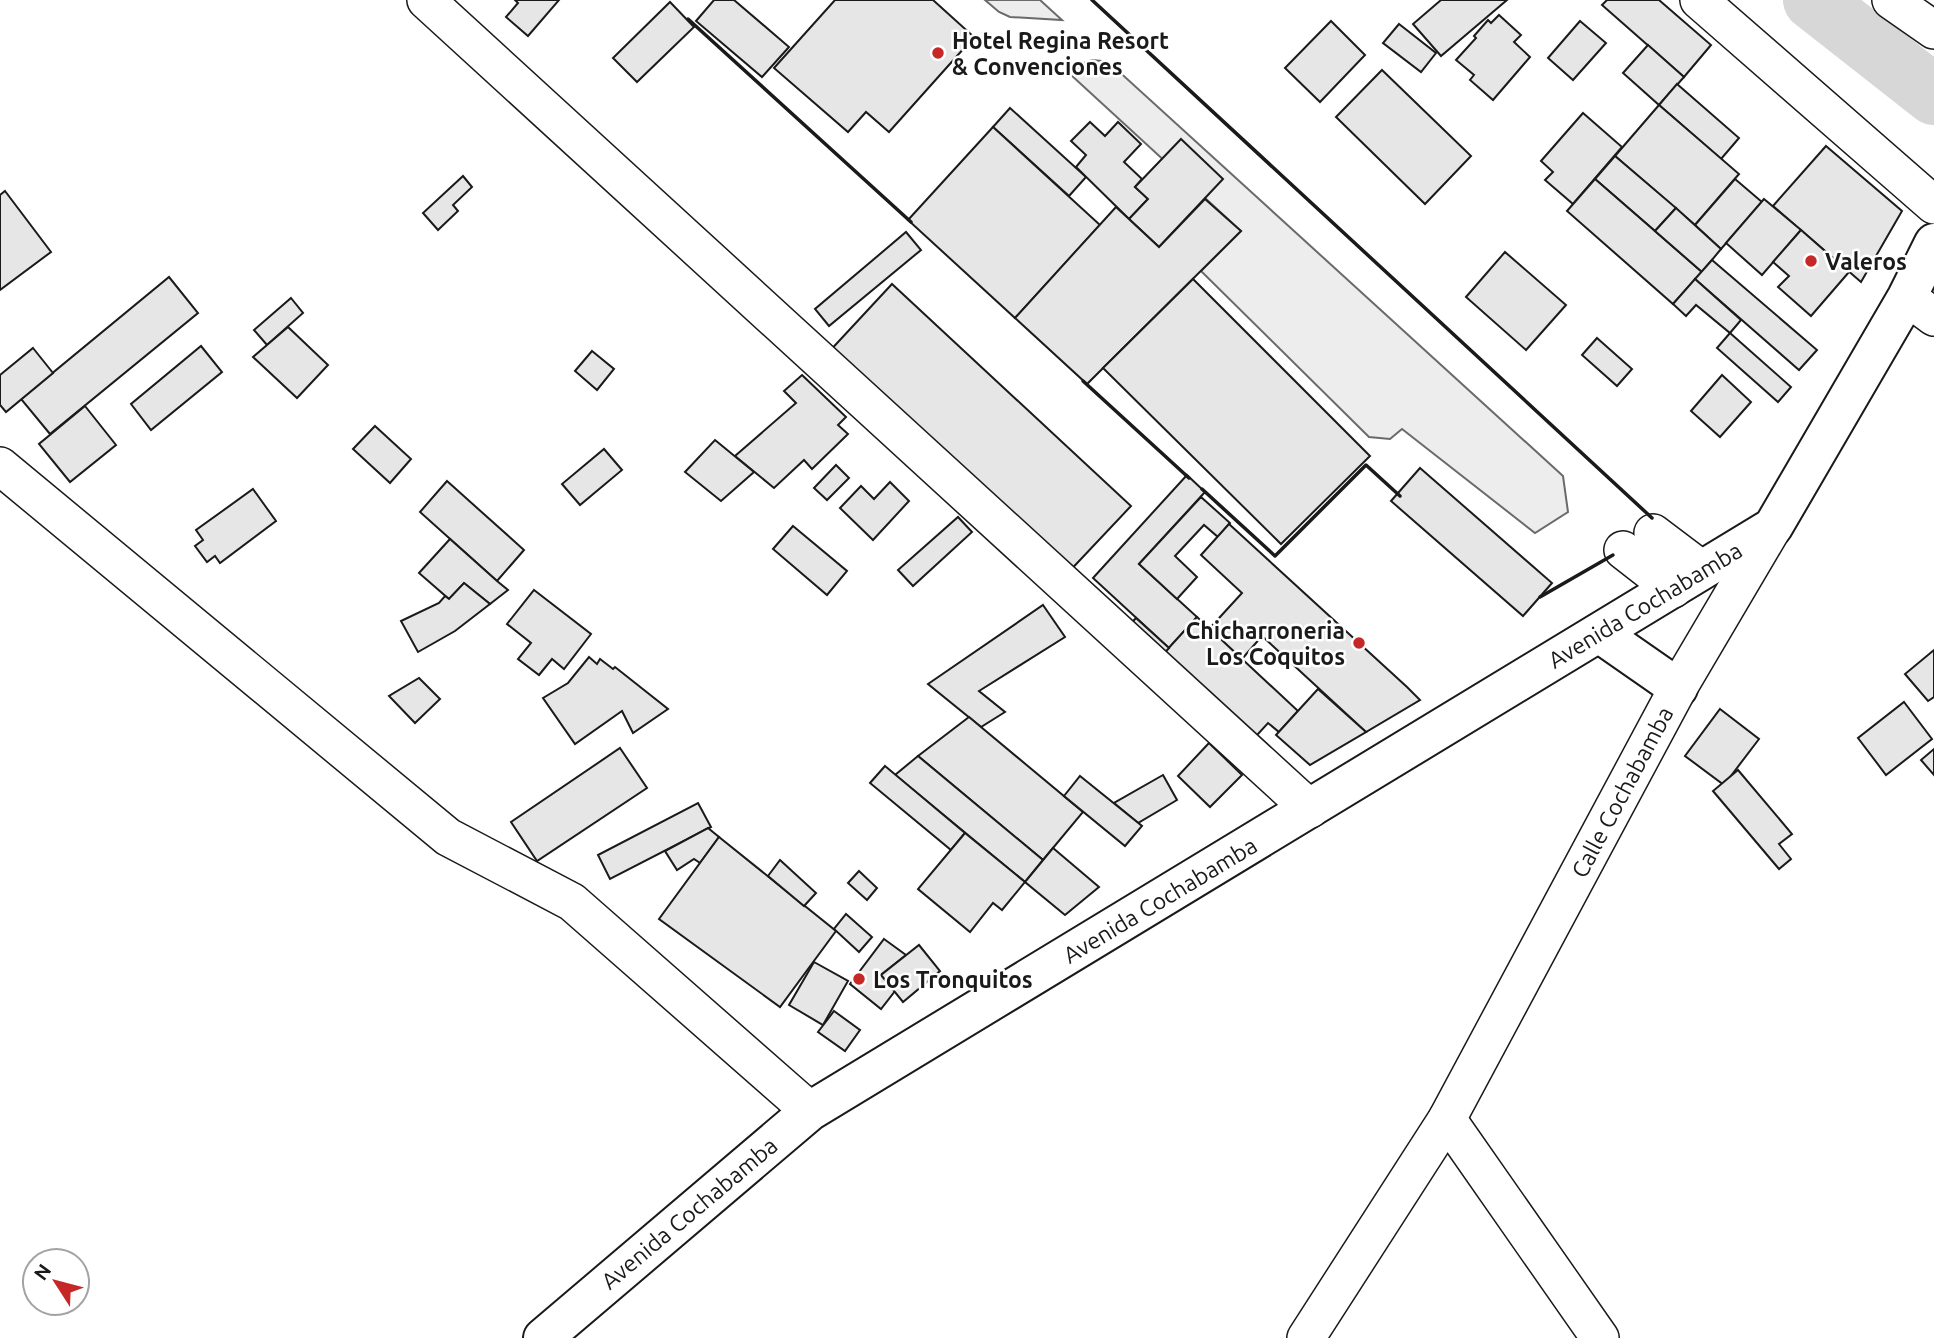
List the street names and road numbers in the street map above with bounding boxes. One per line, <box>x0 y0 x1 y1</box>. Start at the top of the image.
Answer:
street label: Avenida Cochabamba <box>1544 537 1746 673</box>
street label: Calle Cochabamba <box>1566 702 1678 882</box>
street label: Avenida Cochabamba <box>1059 832 1261 968</box>
street label: Avenida Cochabamba <box>596 1132 782 1294</box>

